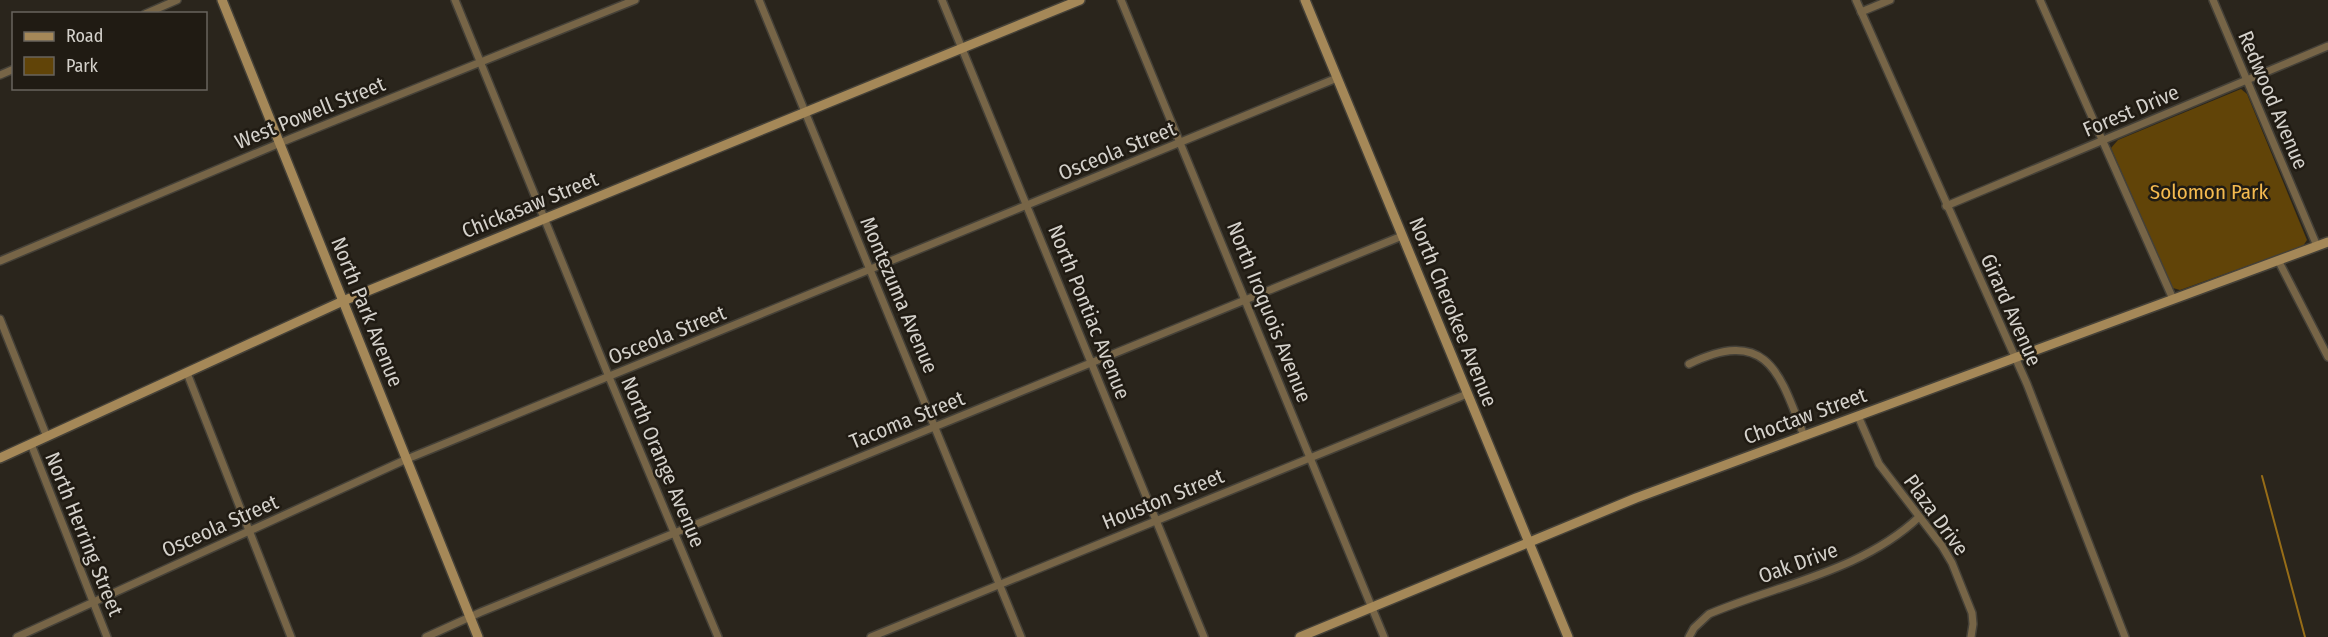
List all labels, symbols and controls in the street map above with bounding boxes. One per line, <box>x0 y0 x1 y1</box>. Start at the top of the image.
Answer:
legend <box>12 12 207 90</box>
text: Road <box>66 25 103 47</box>
street label: Redwood Avenue <box>2232 27 2314 173</box>
text: Park <box>66 55 99 77</box>
street label: West Powell Street <box>231 71 389 155</box>
street label: Forest Drive <box>2079 79 2183 143</box>
street label: Osceola Street <box>1054 116 1180 186</box>
street label: Chickasaw Street <box>458 166 602 244</box>
park label: Solomon Park <box>2150 179 2268 205</box>
street label: Montezuma Avenue <box>854 213 944 377</box>
street label: North Cherokee Avenue <box>1403 213 1503 411</box>
street label: North Iroquois Avenue <box>1221 218 1317 406</box>
street label: North Pontiac Avenue <box>1042 221 1136 403</box>
street label: North Park Avenue <box>325 233 409 391</box>
street label: Girard Avenue <box>1975 250 2047 370</box>
street label: Osceola Street <box>604 300 730 370</box>
street label: North Orange Avenue <box>615 373 711 551</box>
street label: Choctaw Street <box>1740 382 1870 450</box>
street label: Tacoma Street <box>846 385 968 455</box>
street label: North Herring Street <box>39 448 129 620</box>
street label: Houston Street <box>1098 463 1228 535</box>
street label: Plaza Drive <box>1898 469 1974 561</box>
street label: Osceola Street <box>158 489 282 563</box>
street label: Oak Drive <box>1755 537 1841 589</box>

